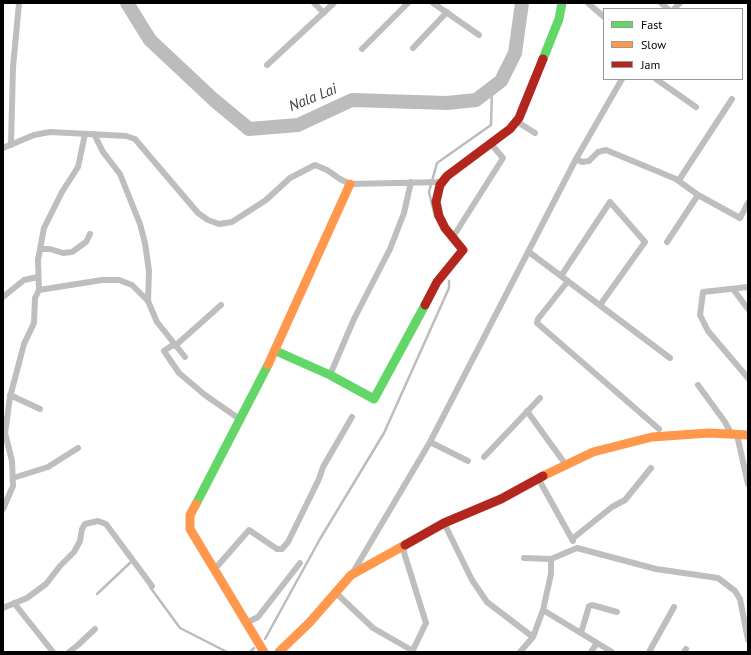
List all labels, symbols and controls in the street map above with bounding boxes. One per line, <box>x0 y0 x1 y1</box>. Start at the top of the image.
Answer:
legend <box>603 8 743 80</box>
text: Fast <box>641 17 662 32</box>
text: Slow <box>641 37 666 52</box>
text: Jam <box>641 57 660 72</box>
water label: Nala Lai <box>286 80 340 116</box>

